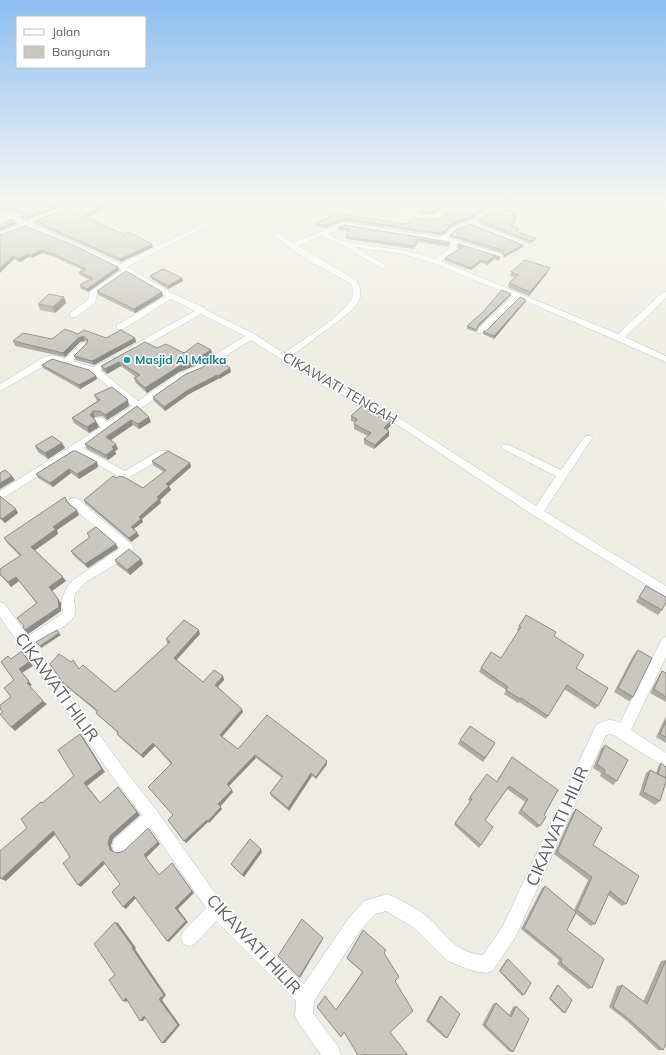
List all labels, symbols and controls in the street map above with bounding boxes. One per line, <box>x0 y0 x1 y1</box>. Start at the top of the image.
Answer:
legend <box>16 16 146 68</box>
text: Jalan <box>52 24 80 39</box>
text: Bangunan <box>52 44 110 59</box>
street label: CIKAWATI TENGAH <box>279 348 401 428</box>
place label: Masjid Al Malka <box>135 352 226 367</box>
marker: Masjid Al Malka <box>122 355 132 365</box>
street label: CIKAWATI HILIR <box>11 628 104 745</box>
street label: CIKAWATI HILIR <box>521 762 592 889</box>
street label: CIKAWATI HILIR <box>203 889 306 998</box>

